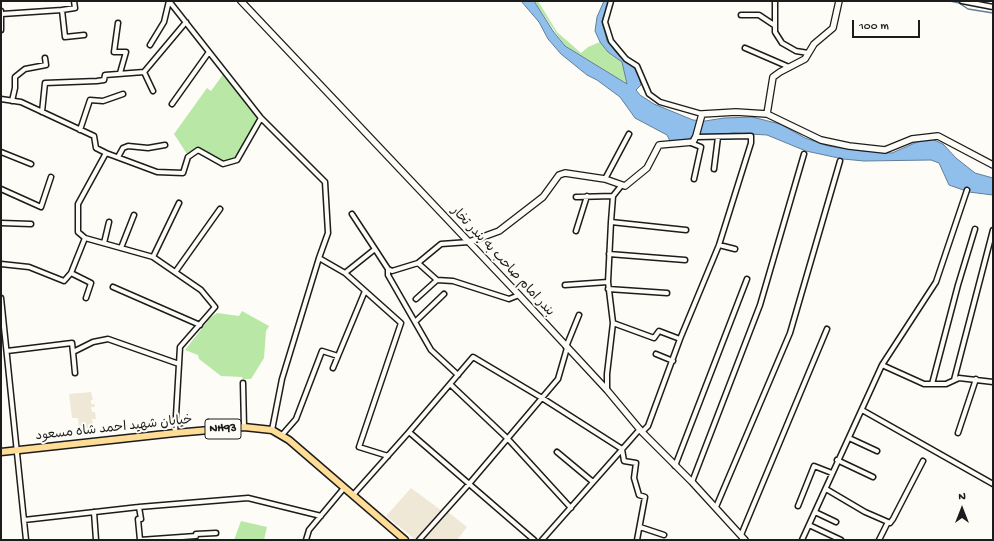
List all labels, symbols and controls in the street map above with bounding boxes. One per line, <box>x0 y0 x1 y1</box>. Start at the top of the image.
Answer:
scale bar <box>854 12 922 38</box>
text: 100 m <box>859 20 889 34</box>
street label: بندر امام صاحب به بندر تخار <box>447 204 557 320</box>
street label: خیابان شهید احمد شاه مسعود <box>35 413 193 445</box>
road number: NH93 <box>205 419 241 439</box>
north arrow <box>942 489 982 529</box>
text: N <box>958 491 966 503</box>

